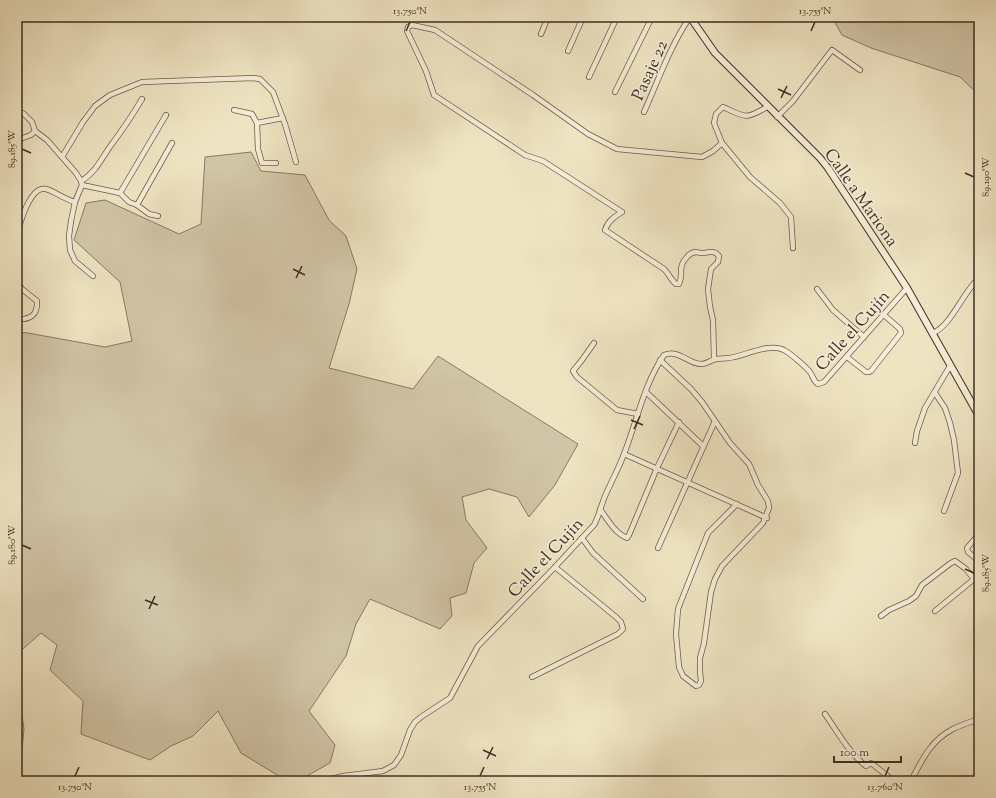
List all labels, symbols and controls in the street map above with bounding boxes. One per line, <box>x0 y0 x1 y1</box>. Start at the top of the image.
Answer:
text: 13.750°N <box>393 4 427 19</box>
text: 13.755°N <box>799 4 831 19</box>
street label: Pasaje 22 <box>627 37 675 105</box>
text: 89.185°W <box>5 130 20 168</box>
street label: Calle a Mariona <box>818 144 903 252</box>
text: 89.190°W <box>979 157 994 197</box>
street label: Calle el Cujín <box>811 286 896 377</box>
street label: Calle el Cujín <box>503 513 590 604</box>
text: 89.180°W <box>5 525 20 565</box>
text: 89.185°W <box>979 554 994 592</box>
scale bar <box>834 738 901 764</box>
text: 100 m <box>840 744 869 762</box>
text: 13.750°N <box>58 780 92 795</box>
text: 13.755°N <box>464 780 496 795</box>
text: 13.760°N <box>867 780 903 795</box>

